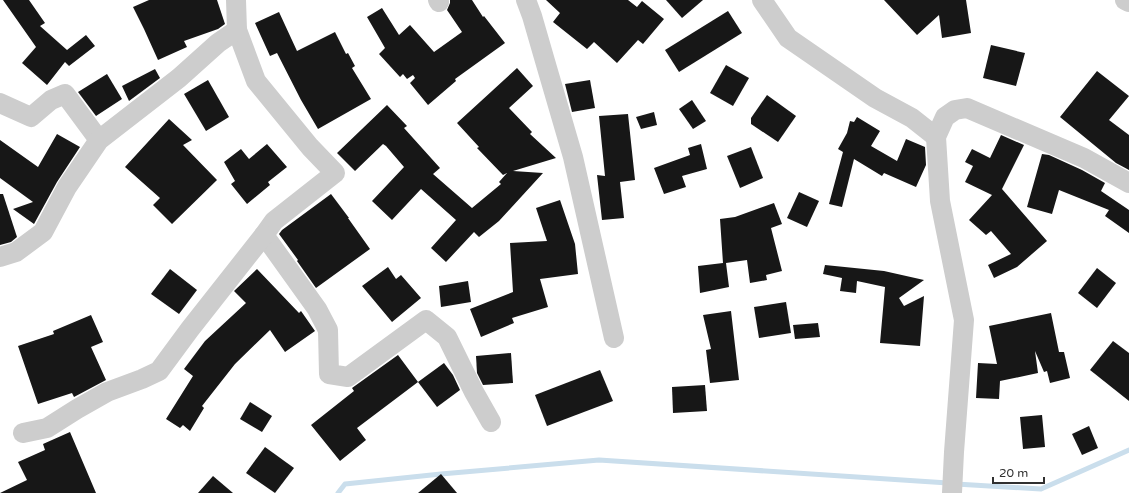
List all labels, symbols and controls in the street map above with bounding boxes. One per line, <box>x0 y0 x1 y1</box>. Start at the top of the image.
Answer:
scale bar <box>993 459 1044 485</box>
text: 20 m <box>999 466 1028 480</box>

